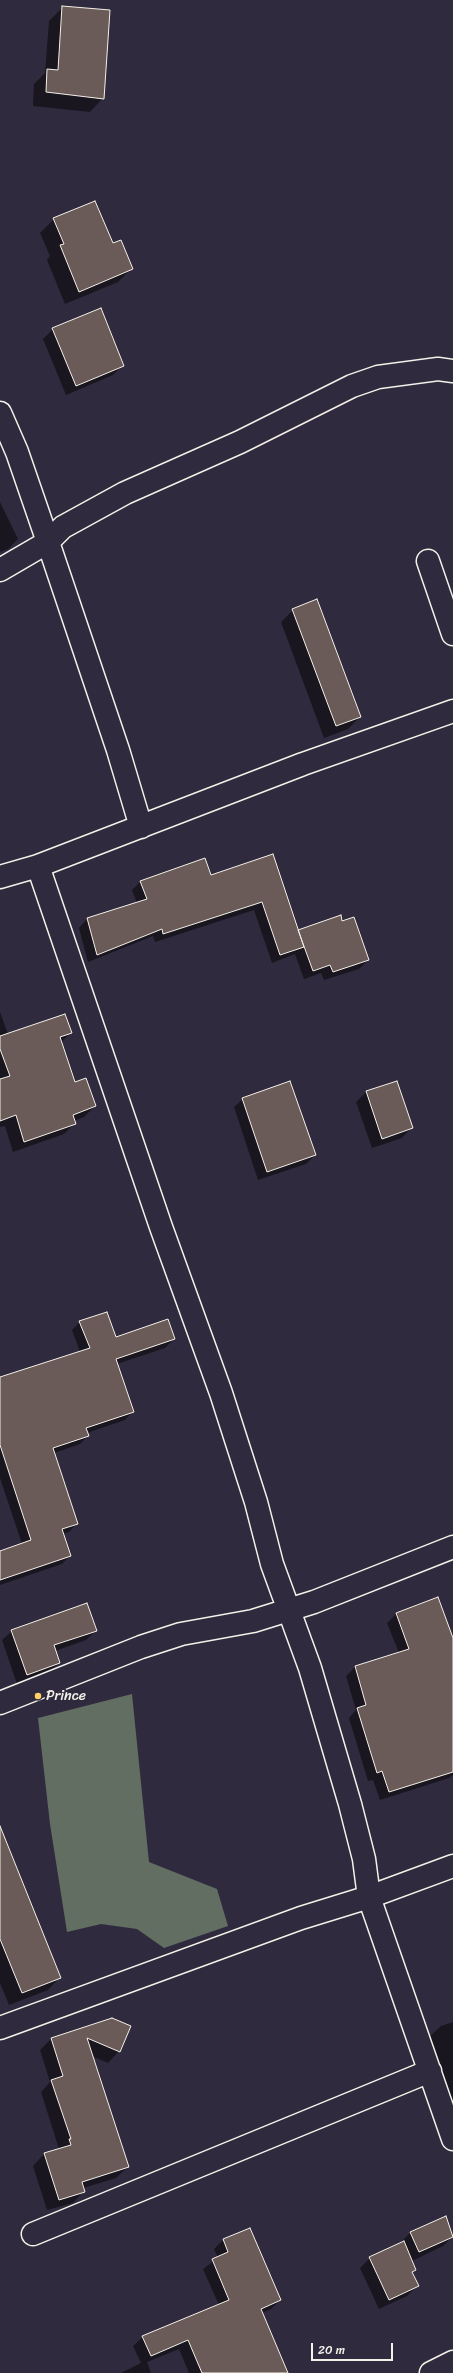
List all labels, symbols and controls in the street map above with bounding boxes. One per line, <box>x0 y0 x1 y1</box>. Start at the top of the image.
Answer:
place label: Prince <box>46 1688 86 1704</box>
marker: Prince <box>33 1691 43 1701</box>
scale bar <box>313 2335 395 2361</box>
text: 20 m <box>318 2339 345 2361</box>

